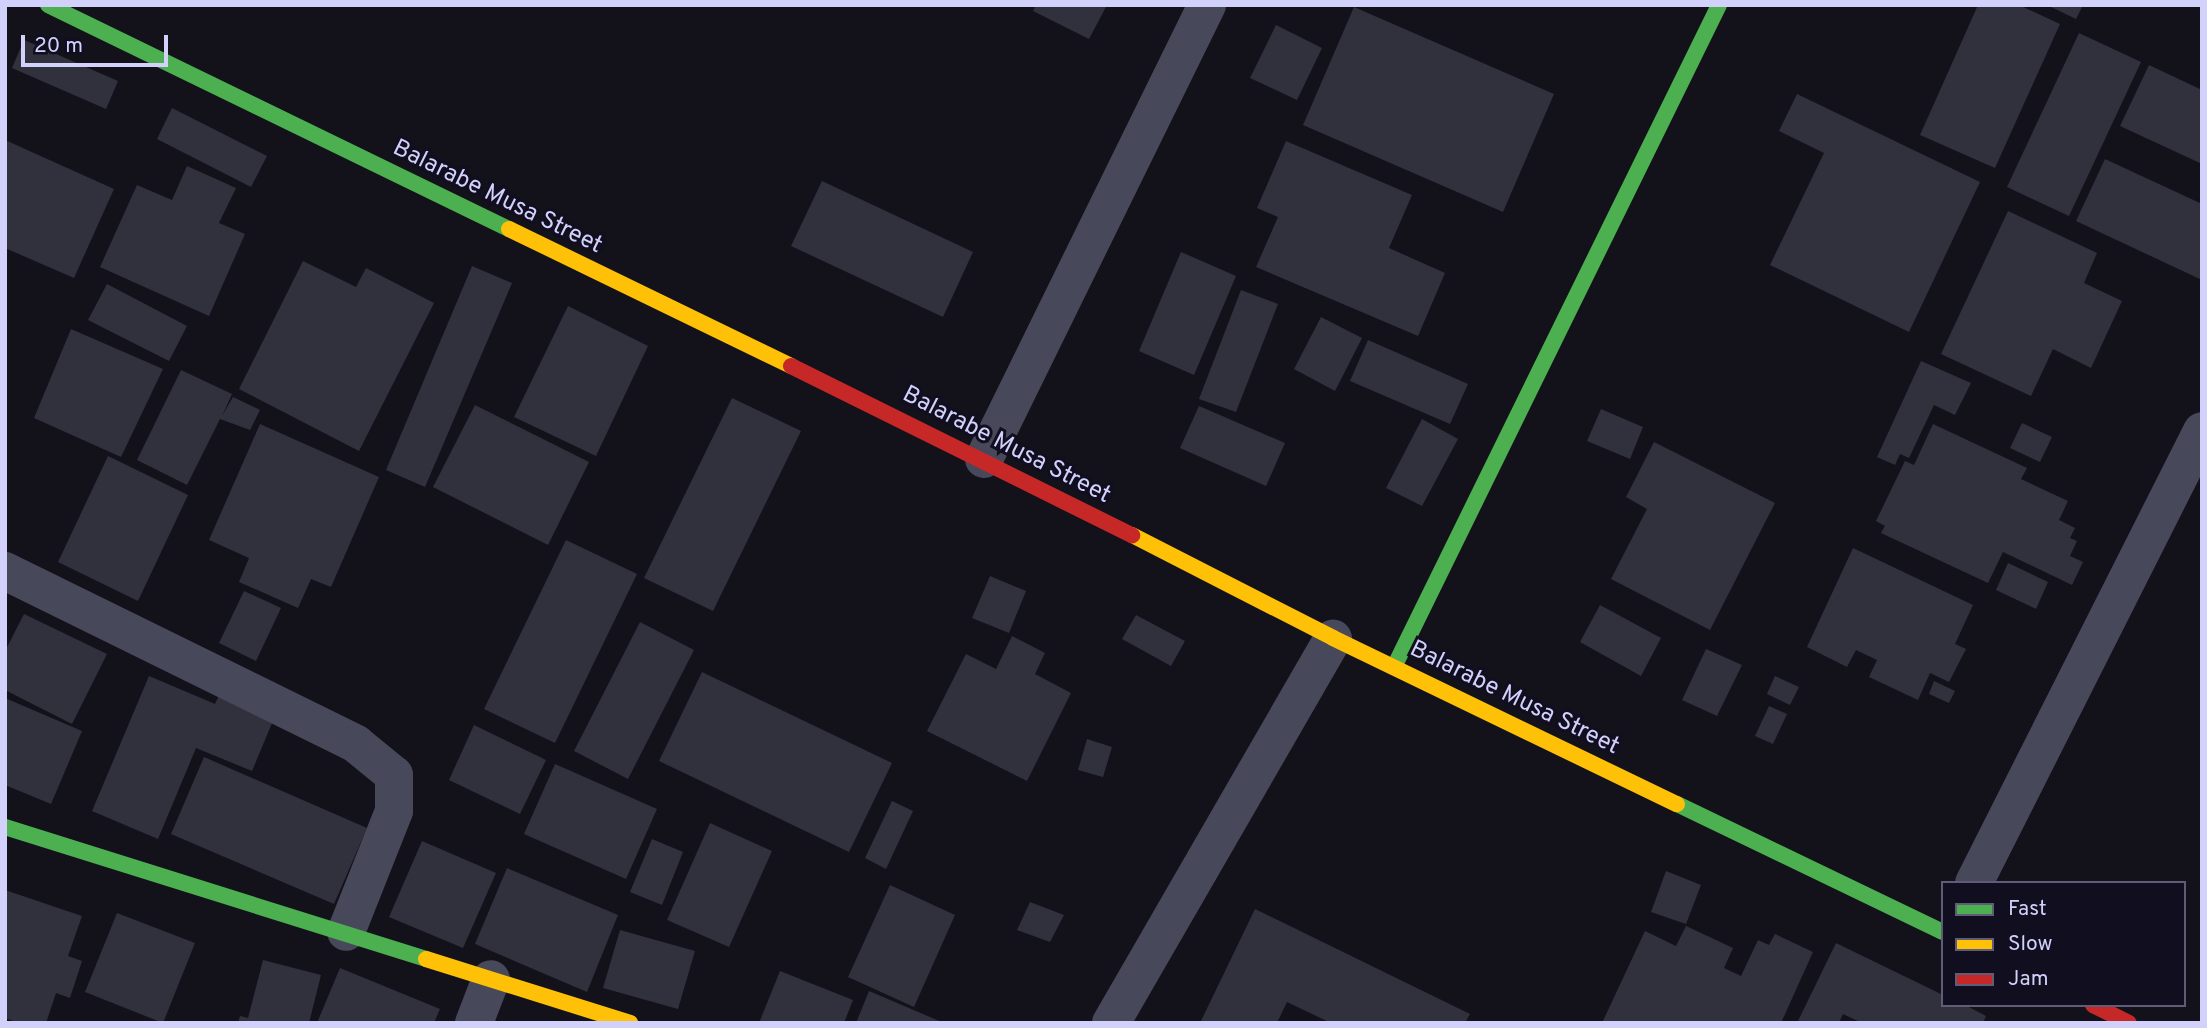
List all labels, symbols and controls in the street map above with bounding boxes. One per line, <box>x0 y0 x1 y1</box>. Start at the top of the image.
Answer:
scale bar <box>24 21 172 65</box>
text: 20 m <box>34 33 83 60</box>
street label: Balarabe Musa Street <box>387 135 607 261</box>
street label: Balarabe Musa Street <box>897 381 1115 511</box>
street label: Balarabe Musa Street <box>1404 636 1624 762</box>
legend <box>1941 881 2186 1007</box>
text: Fast <box>2008 896 2047 923</box>
text: Slow <box>2008 931 2053 958</box>
text: Jam <box>2008 966 2049 993</box>

